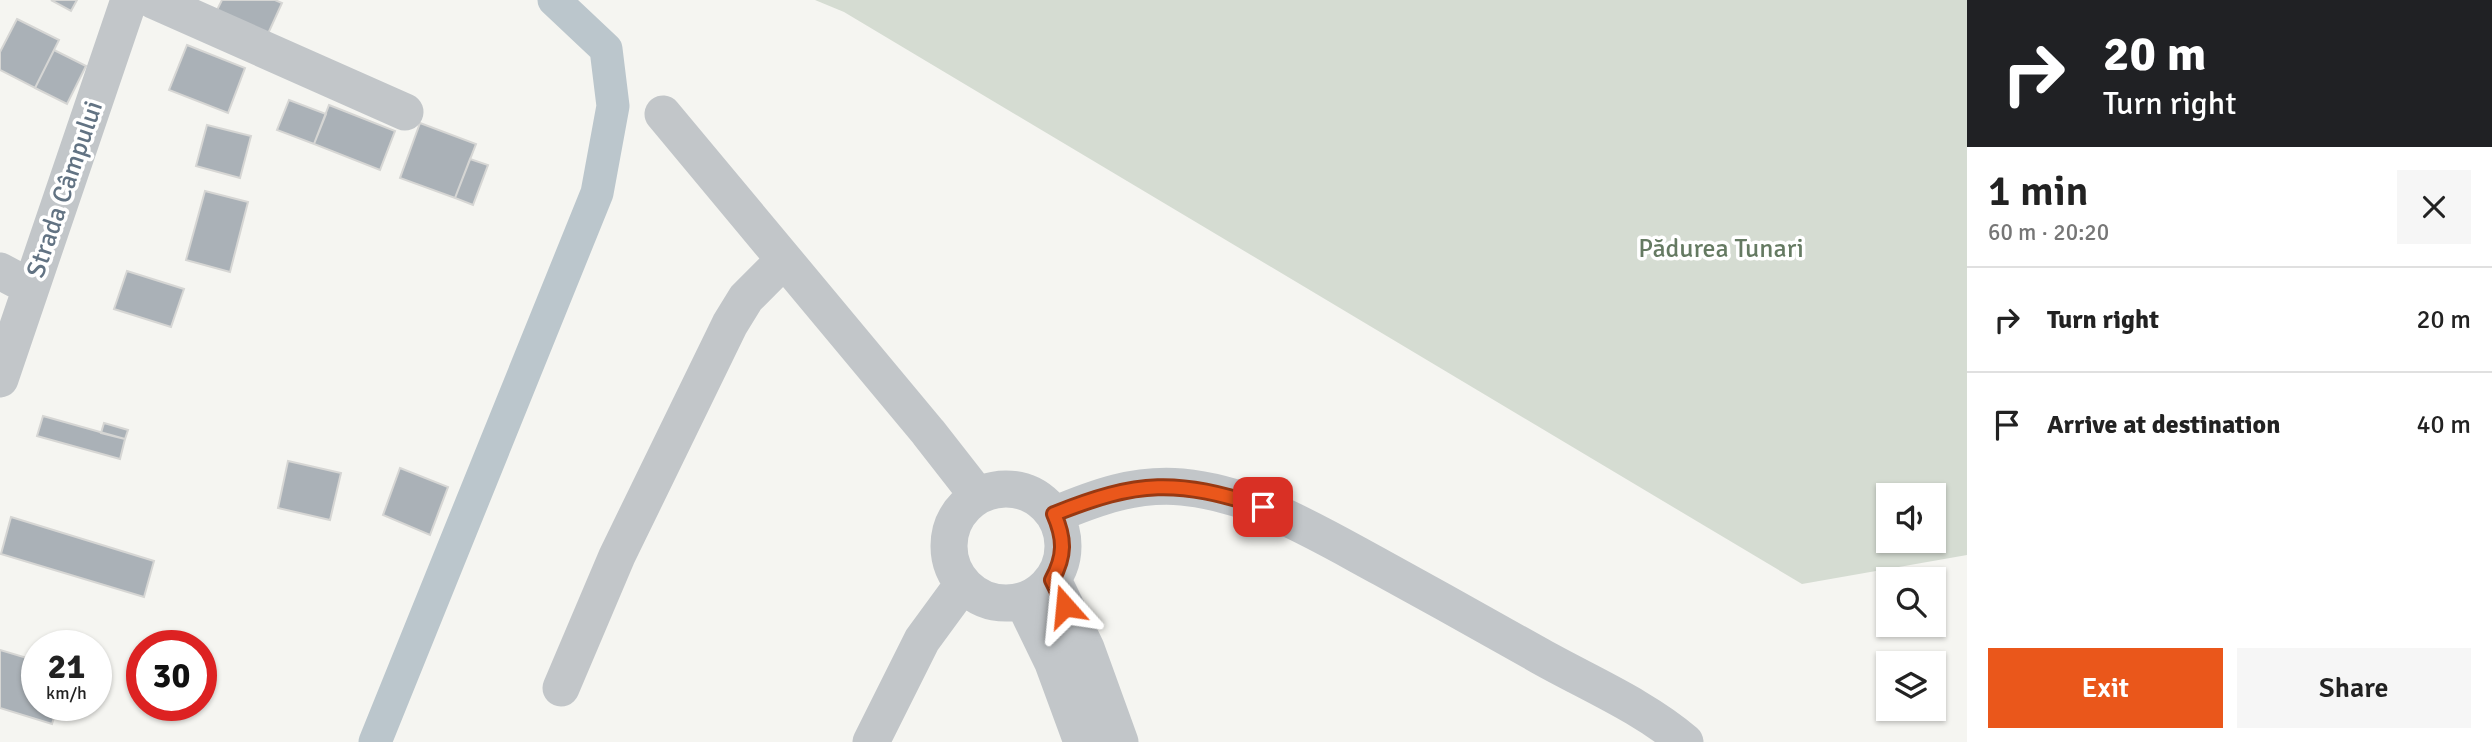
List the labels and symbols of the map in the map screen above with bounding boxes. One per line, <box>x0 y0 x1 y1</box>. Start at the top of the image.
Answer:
street label: Strada Câmpului <box>20 97 110 282</box>
park label: Pădurea Tunari <box>1638 233 1804 265</box>
pin <box>1233 477 1293 537</box>
position arrow <box>1028 569 1102 643</box>
speed limit sign: 30 <box>126 630 217 721</box>

